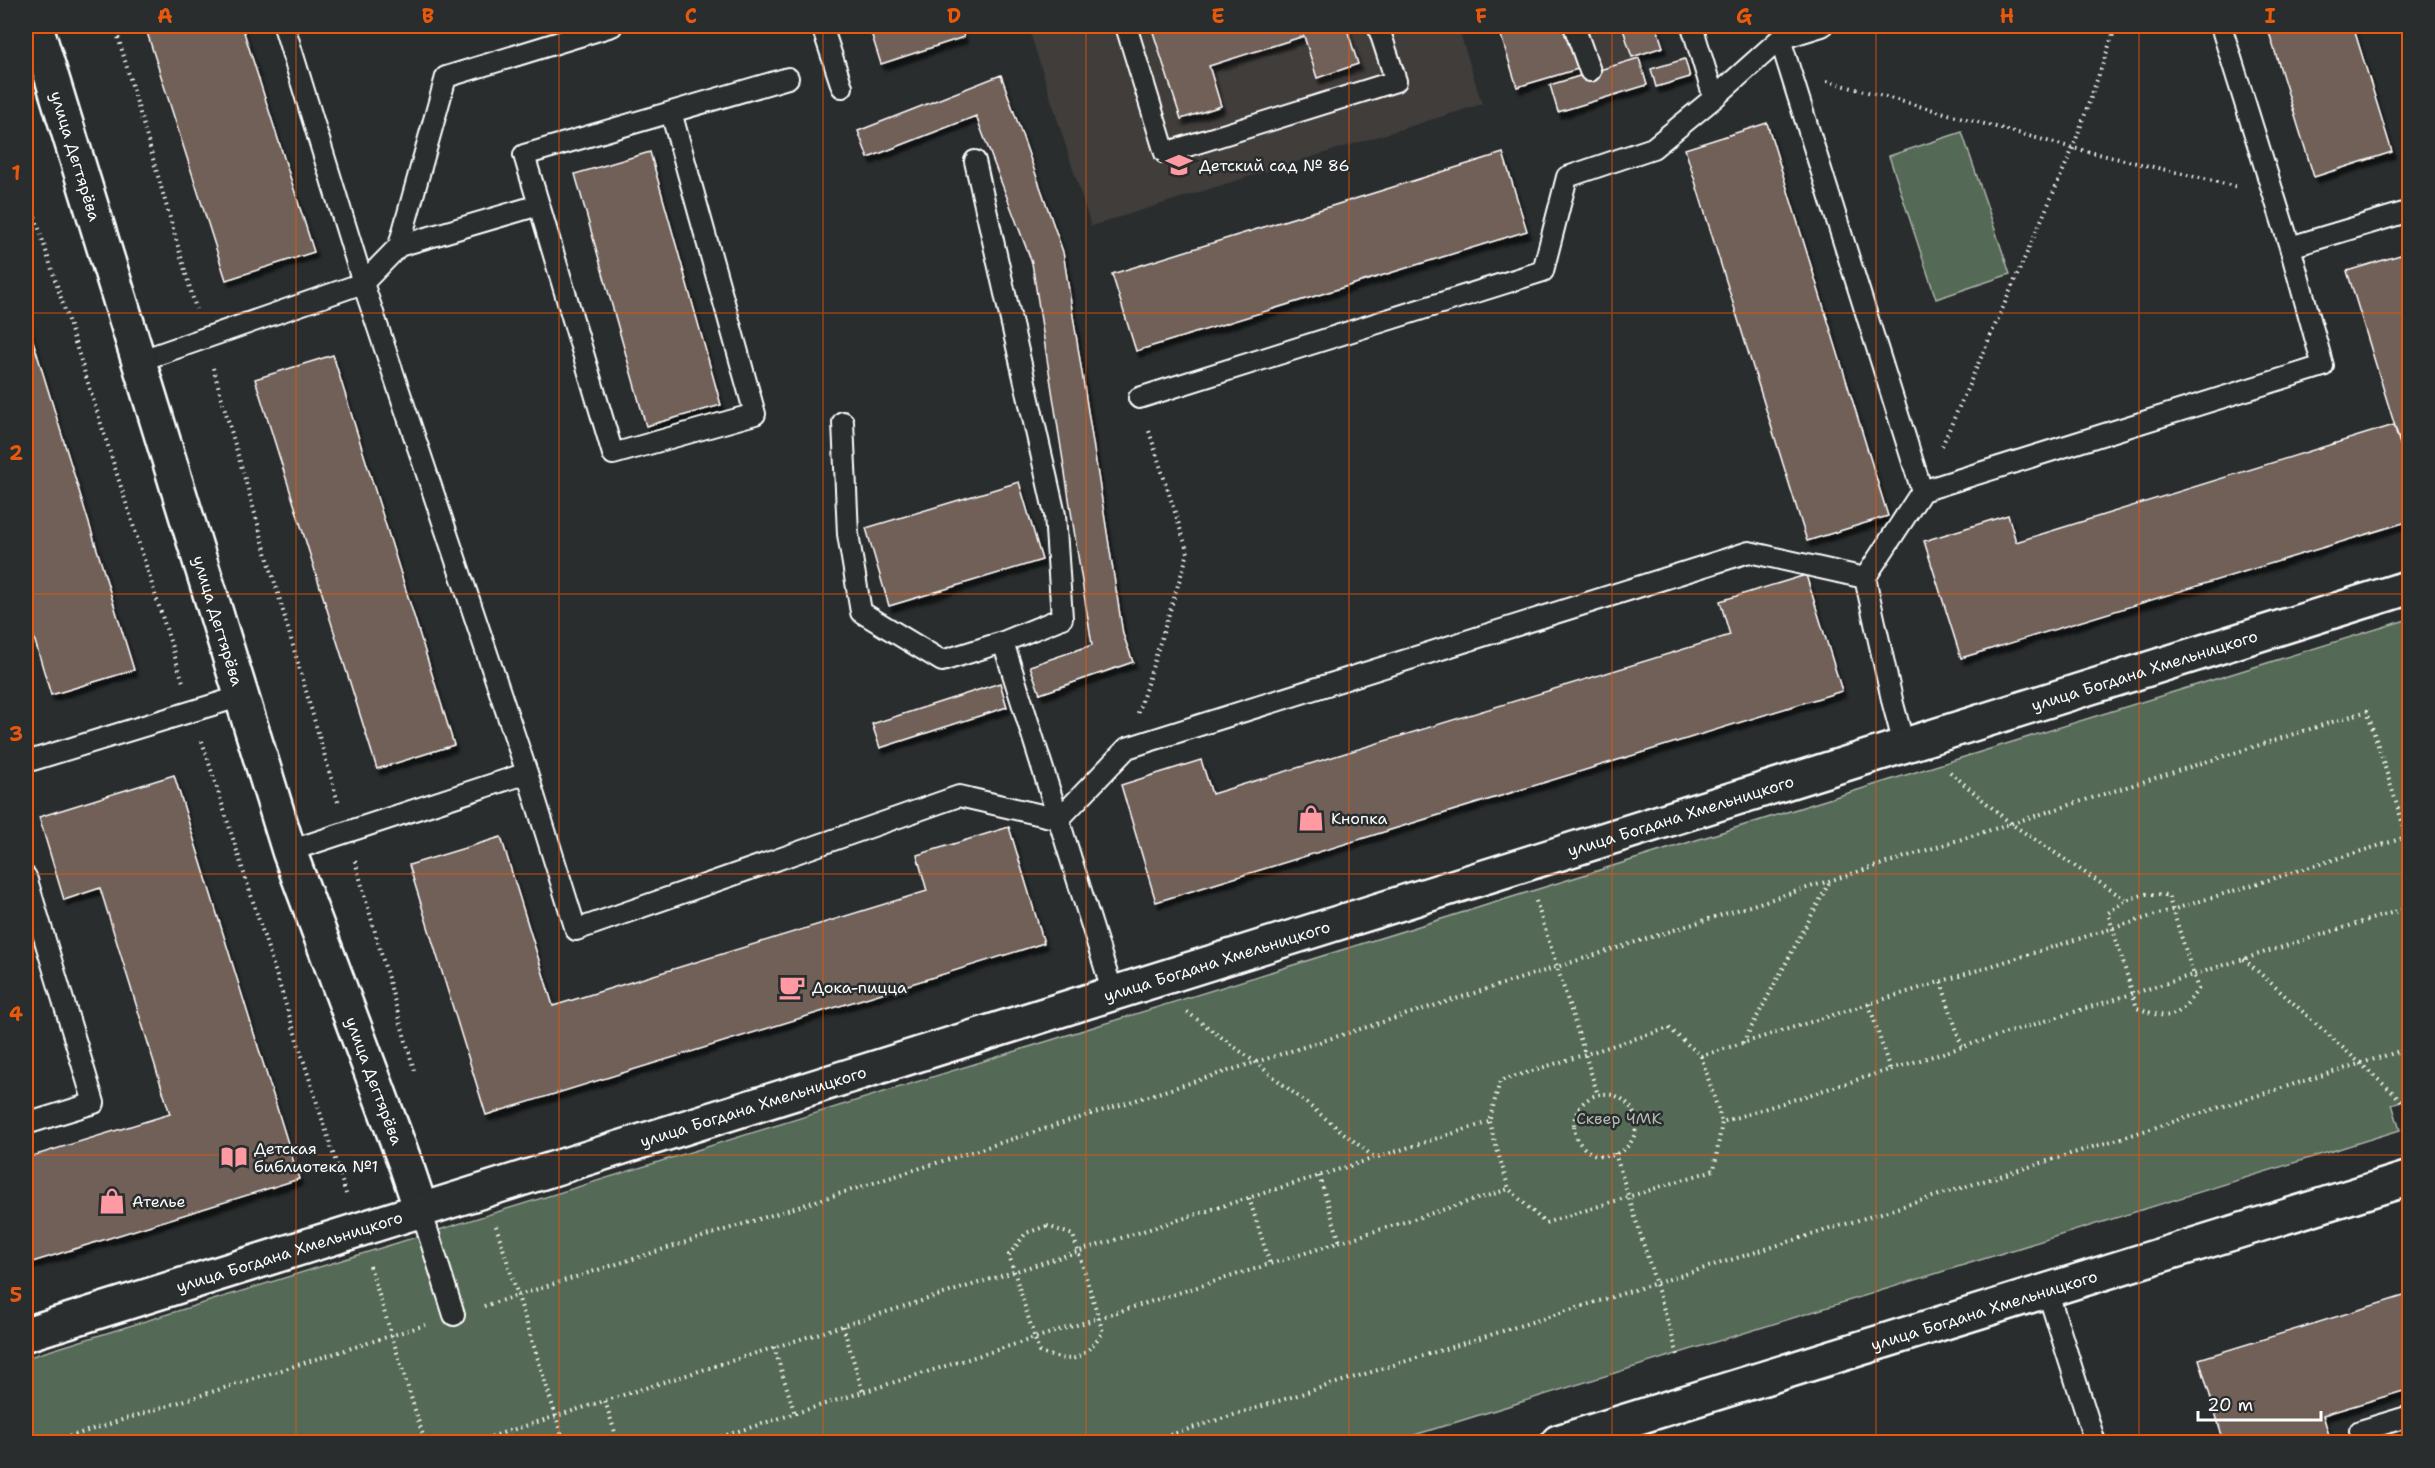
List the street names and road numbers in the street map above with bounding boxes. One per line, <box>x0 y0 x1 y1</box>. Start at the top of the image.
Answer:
street label: улица Дегтярёва <box>46 88 106 224</box>
street label: улица Дегтярёва <box>189 553 248 688</box>
street label: улица Богдана Хмельницкого <box>2029 625 2260 716</box>
street label: улица Богдана Хмельницкого <box>1565 770 1796 861</box>
street label: улица Богдана Хмельницкого <box>1101 916 1333 1006</box>
street label: улица Дегтярёва <box>341 1014 408 1148</box>
street label: улица Богдана Хмельницкого <box>637 1061 869 1151</box>
street label: улица Богдана Хмельницкого <box>174 1206 405 1297</box>
street label: улица Богдана Хмельницкого <box>1868 1265 2100 1355</box>

